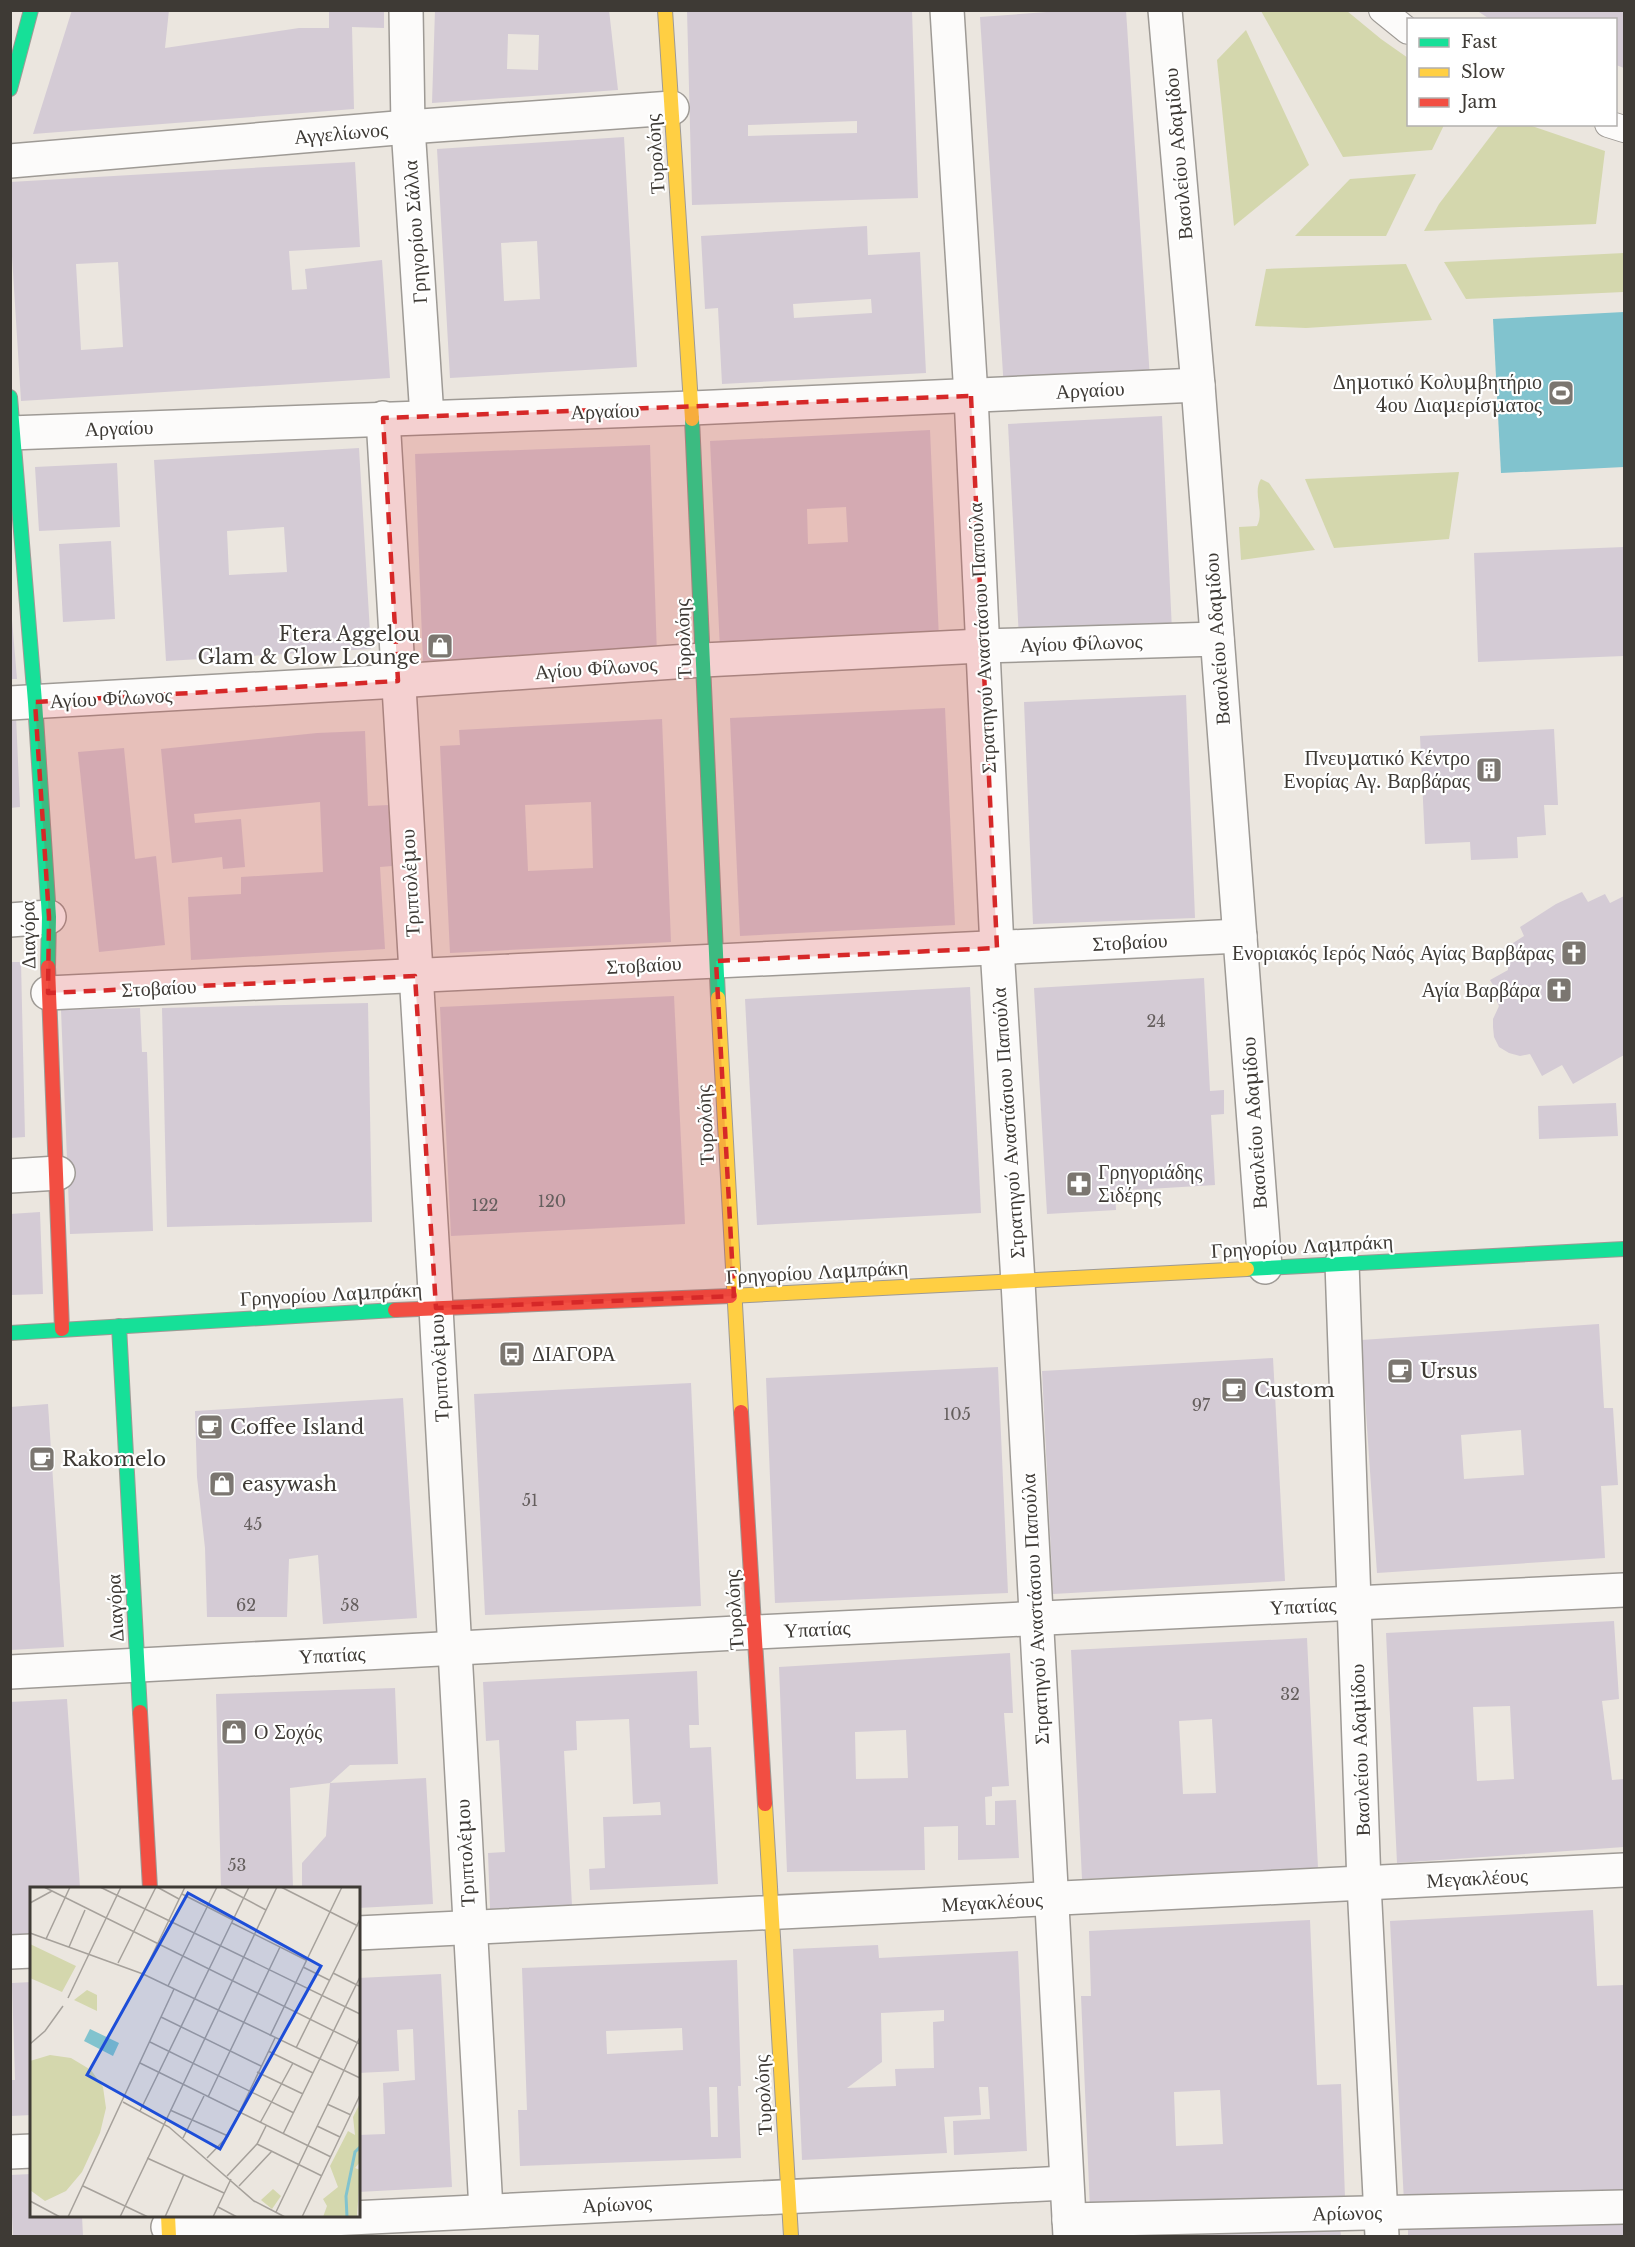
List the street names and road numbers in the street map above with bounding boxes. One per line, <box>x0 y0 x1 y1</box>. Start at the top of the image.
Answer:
street label: Βασιλείου Αδαμίδου <box>1159 67 1197 241</box>
street label: Τυρολόης <box>640 113 670 195</box>
street label: Αγγελίωνος <box>293 117 389 149</box>
street label: Γρηγορίου Σάλλα <box>398 159 432 305</box>
street label: Αργαίου <box>1055 376 1125 404</box>
street label: Αργαίου <box>570 398 640 424</box>
street label: Αργαίου <box>84 415 154 441</box>
street label: Στρατηγού Αναστάσιου Παπούλα <box>963 501 1001 774</box>
street label: Βασιλείου Αδαμίδου <box>1199 552 1235 726</box>
street label: Τυρολόης <box>670 598 696 679</box>
street label: Αγίου Φίλωνος <box>1019 629 1143 657</box>
street label: Αγίου Φίλωνος <box>534 652 658 684</box>
street label: Αγίου Φίλωνος <box>49 683 173 713</box>
street label: Τριπτολέμου <box>395 828 425 938</box>
street label: Διαγόρα <box>15 900 41 969</box>
street label: Στοβαίου <box>1092 928 1168 956</box>
street label: Στοβαίου <box>606 951 682 979</box>
street label: Στοβαίου <box>121 974 197 1002</box>
street label: Στρατηγού Αναστάσιου Παπούλα <box>987 986 1029 1259</box>
street label: Βασιλείου Αδαμίδου <box>1236 1036 1272 1210</box>
street label: Τυρολόης <box>691 1084 719 1166</box>
street label: Γρηγορίου Λαμπράκη <box>1210 1229 1394 1263</box>
street label: Γρηγορίου Λαμπράκη <box>725 1255 909 1289</box>
street label: Γρηγορίου Λαμπράκη <box>239 1277 423 1311</box>
street label: Τριπτολέμου <box>424 1313 454 1423</box>
street label: Στρατηγού Αναστάσιου Παπούλα <box>1016 1472 1054 1745</box>
street label: Τυρολόης <box>719 1569 749 1651</box>
street label: Διαγόρα <box>101 1573 129 1643</box>
street label: Υπατίας <box>1269 1592 1337 1620</box>
street label: Υπατίας <box>783 1615 851 1643</box>
street label: Υπατίας <box>298 1641 366 1669</box>
street label: Βασιλείου Αδαμίδου <box>1345 1663 1375 1837</box>
street label: Τριπτολέμου <box>450 1798 480 1908</box>
street label: Μεγακλέους <box>1426 1863 1528 1893</box>
street label: Μεγακλέους <box>941 1887 1043 1917</box>
street label: Τυρολόης <box>749 2054 777 2136</box>
street label: Αρίωνος <box>581 2190 653 2218</box>
street label: Αρίωνος <box>1312 2200 1382 2226</box>

